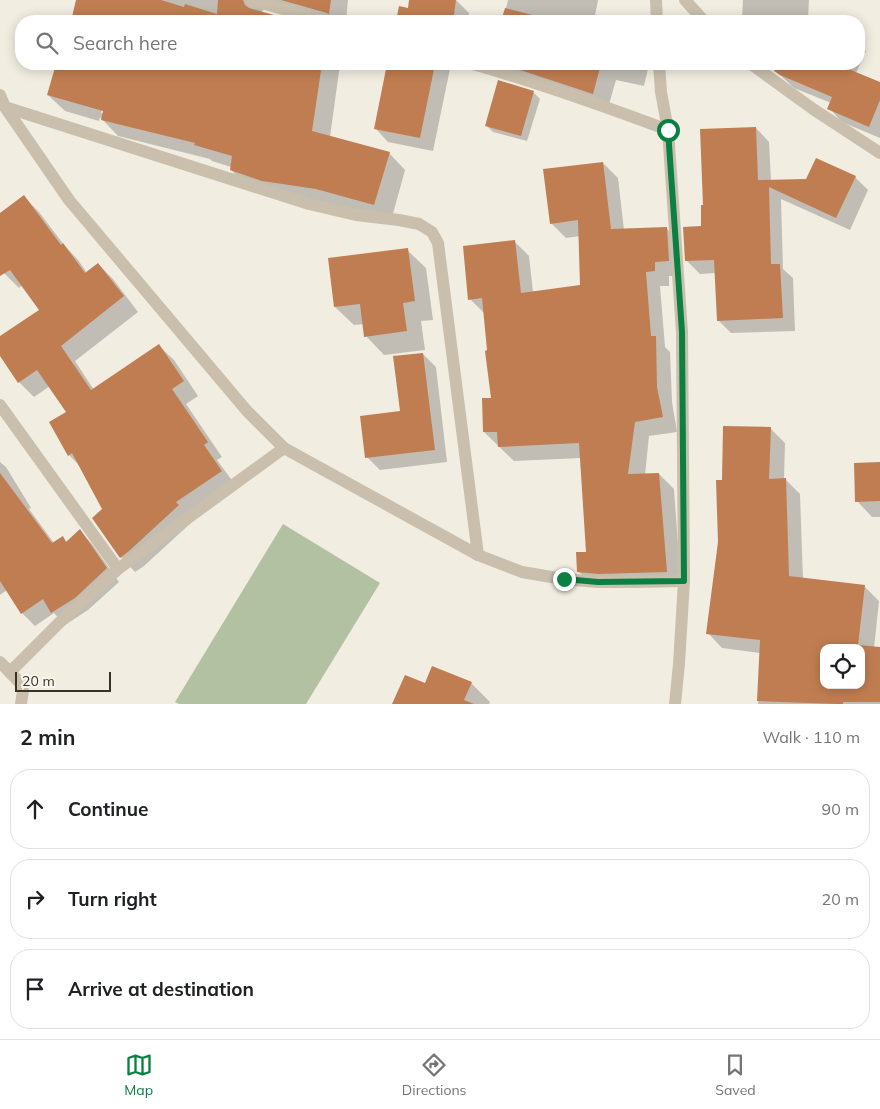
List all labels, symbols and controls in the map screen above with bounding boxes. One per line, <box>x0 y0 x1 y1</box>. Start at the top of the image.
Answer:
search box <box>15 15 865 70</box>
icon: search <box>33 29 61 57</box>
text: Search here <box>73 31 177 55</box>
route start <box>657 119 680 142</box>
route end <box>553 568 576 591</box>
map controls <box>820 644 865 689</box>
button: locate <box>820 644 865 689</box>
scale bar <box>15 669 111 692</box>
text: 20 m <box>22 672 55 690</box>
text: 2 min <box>20 724 75 750</box>
text: Walk · 110 m <box>762 727 860 747</box>
icon: ahead <box>21 795 49 823</box>
text: Continue <box>68 797 148 821</box>
text: 90 m <box>822 799 859 819</box>
icon: right <box>21 885 49 913</box>
text: Turn right <box>68 887 157 911</box>
text: 20 m <box>822 889 859 909</box>
icon: arrive <box>21 975 49 1003</box>
text: Arrive at destination <box>68 977 254 1001</box>
tab: Map <box>124 1051 153 1099</box>
tab: Directions <box>402 1051 467 1099</box>
tab: Saved <box>715 1051 756 1099</box>

